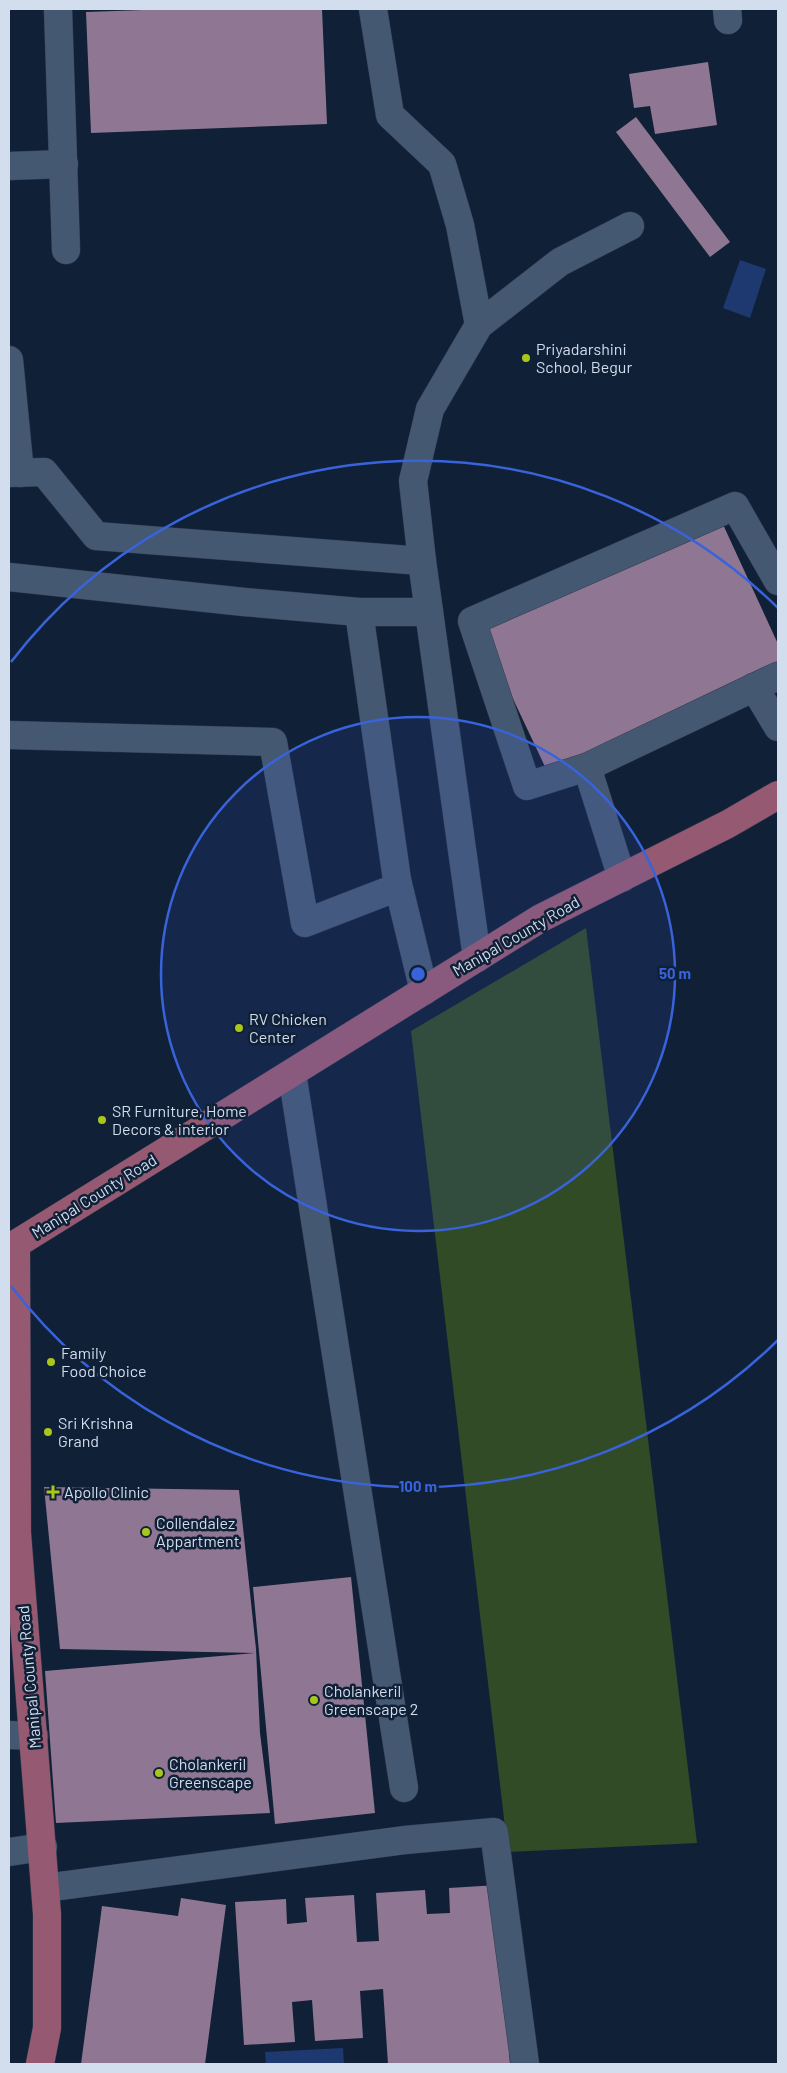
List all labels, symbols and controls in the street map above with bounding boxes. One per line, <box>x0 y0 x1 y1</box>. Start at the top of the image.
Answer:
place label: Priyadarshini School, Begur <box>536 339 632 376</box>
marker: Priyadarshini School, Begur <box>520 352 532 364</box>
street label: Manipal County Road <box>449 891 583 980</box>
text: 50 m <box>659 964 691 982</box>
centre of rings <box>409 965 427 983</box>
place label: RV Chicken Center <box>249 1009 327 1046</box>
marker: RV Chicken Center <box>233 1022 245 1034</box>
place label: SR Furniture, Home Decors & interior <box>112 1101 247 1138</box>
marker: SR Furniture, Home Decors & interior <box>96 1114 108 1126</box>
street label: Manipal County Road <box>28 1149 160 1242</box>
place label: Family Food Choice <box>61 1343 147 1380</box>
marker: Family Food Choice <box>45 1356 57 1368</box>
place label: Sri Krishna Grand <box>58 1413 133 1450</box>
marker: Sri Krishna Grand <box>42 1426 54 1438</box>
text: 100 m <box>399 1477 437 1495</box>
place label: Apollo Clinic <box>64 1482 149 1501</box>
marker: Apollo Clinic <box>46 1485 60 1499</box>
place label: Collendalez Appartment <box>156 1513 240 1550</box>
marker: Collendalez Appartment <box>140 1526 152 1538</box>
street label: Manipal County Road <box>13 1605 44 1749</box>
place label: Cholankeril Greenscape 2 <box>324 1681 418 1718</box>
marker: Cholankeril Greenscape 2 <box>308 1694 320 1706</box>
place label: Cholankeril Greenscape <box>169 1754 252 1791</box>
marker: Cholankeril Greenscape <box>153 1767 165 1779</box>

